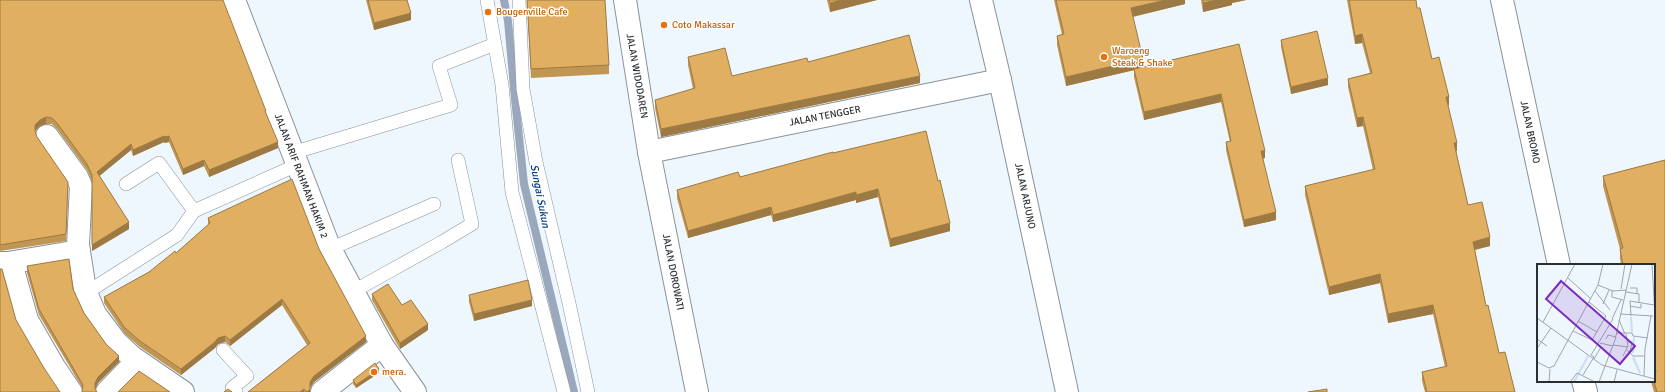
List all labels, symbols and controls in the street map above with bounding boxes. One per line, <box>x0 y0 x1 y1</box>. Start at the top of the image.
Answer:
place label: Bougenville Cafe <box>496 6 568 18</box>
marker: Bougenville Cafe <box>483 7 493 17</box>
place label: Coto Makassar <box>672 19 735 31</box>
marker: Coto Makassar <box>659 20 669 30</box>
street label: JALAN WIDODAREN <box>624 33 650 119</box>
place label: Waroeng Steak & Shake <box>1112 45 1173 69</box>
marker: Waroeng Steak & Shake <box>1099 52 1109 62</box>
street label: JALAN BROMO <box>1517 100 1543 165</box>
street label: JALAN TENGGER <box>788 103 862 129</box>
street label: JALAN ARIF RAHMAN HAKIM 2 <box>272 112 330 240</box>
street label: JALAN ARJUNO <box>1012 162 1038 231</box>
water label: Sungai Sukun <box>527 163 553 230</box>
street label: JALAN DOROWATI <box>660 233 686 311</box>
inset map <box>1537 264 1655 382</box>
place label: mera. <box>382 366 407 378</box>
marker: mera. <box>369 367 379 377</box>

